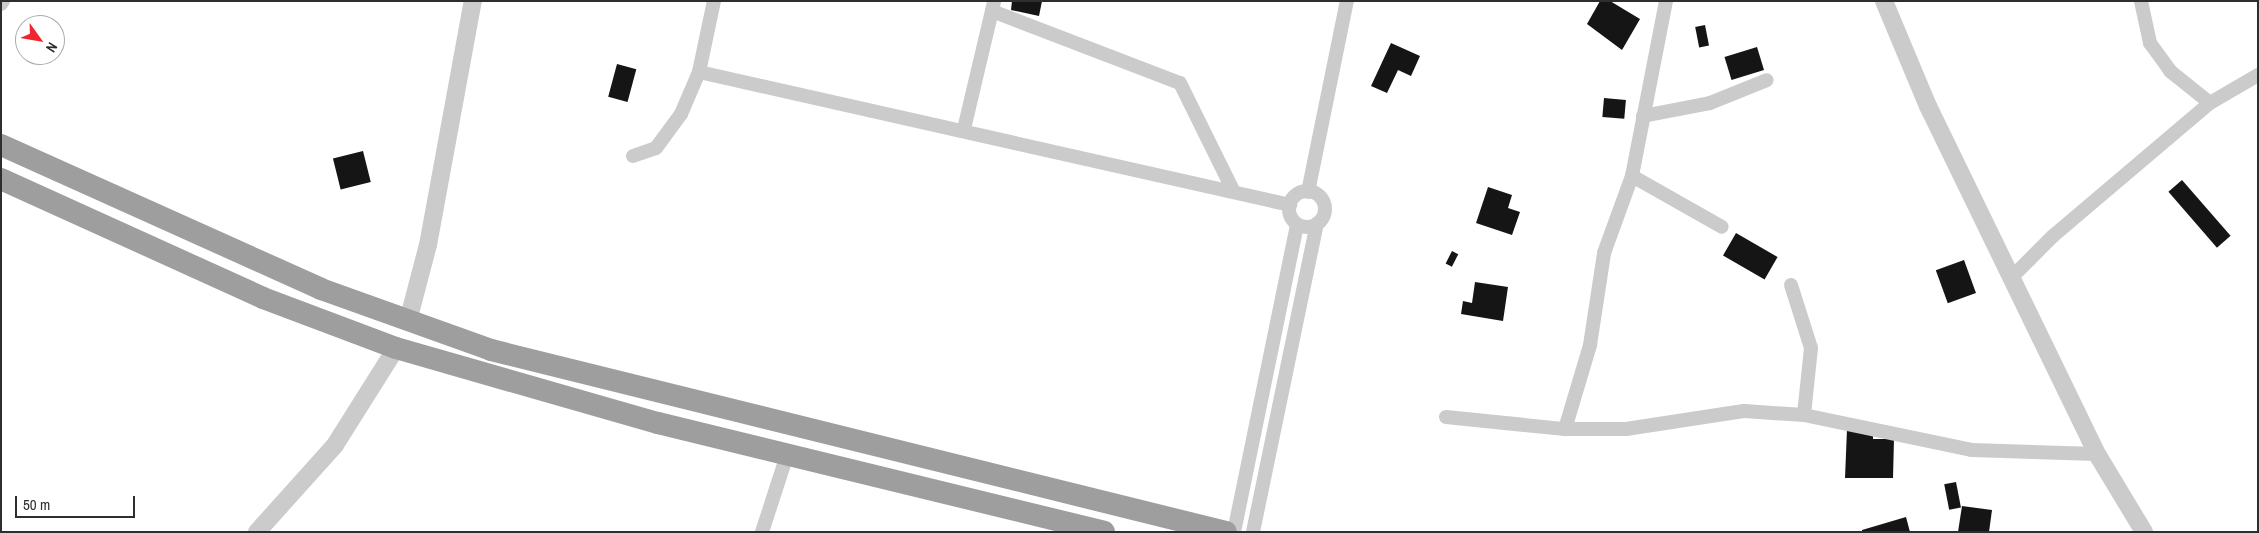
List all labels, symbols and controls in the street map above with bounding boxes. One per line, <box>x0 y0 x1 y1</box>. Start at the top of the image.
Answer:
north arrow <box>15 15 65 65</box>
text: N <box>42 39 62 56</box>
scale bar <box>18 486 138 518</box>
text: 50 m <box>23 494 50 515</box>

